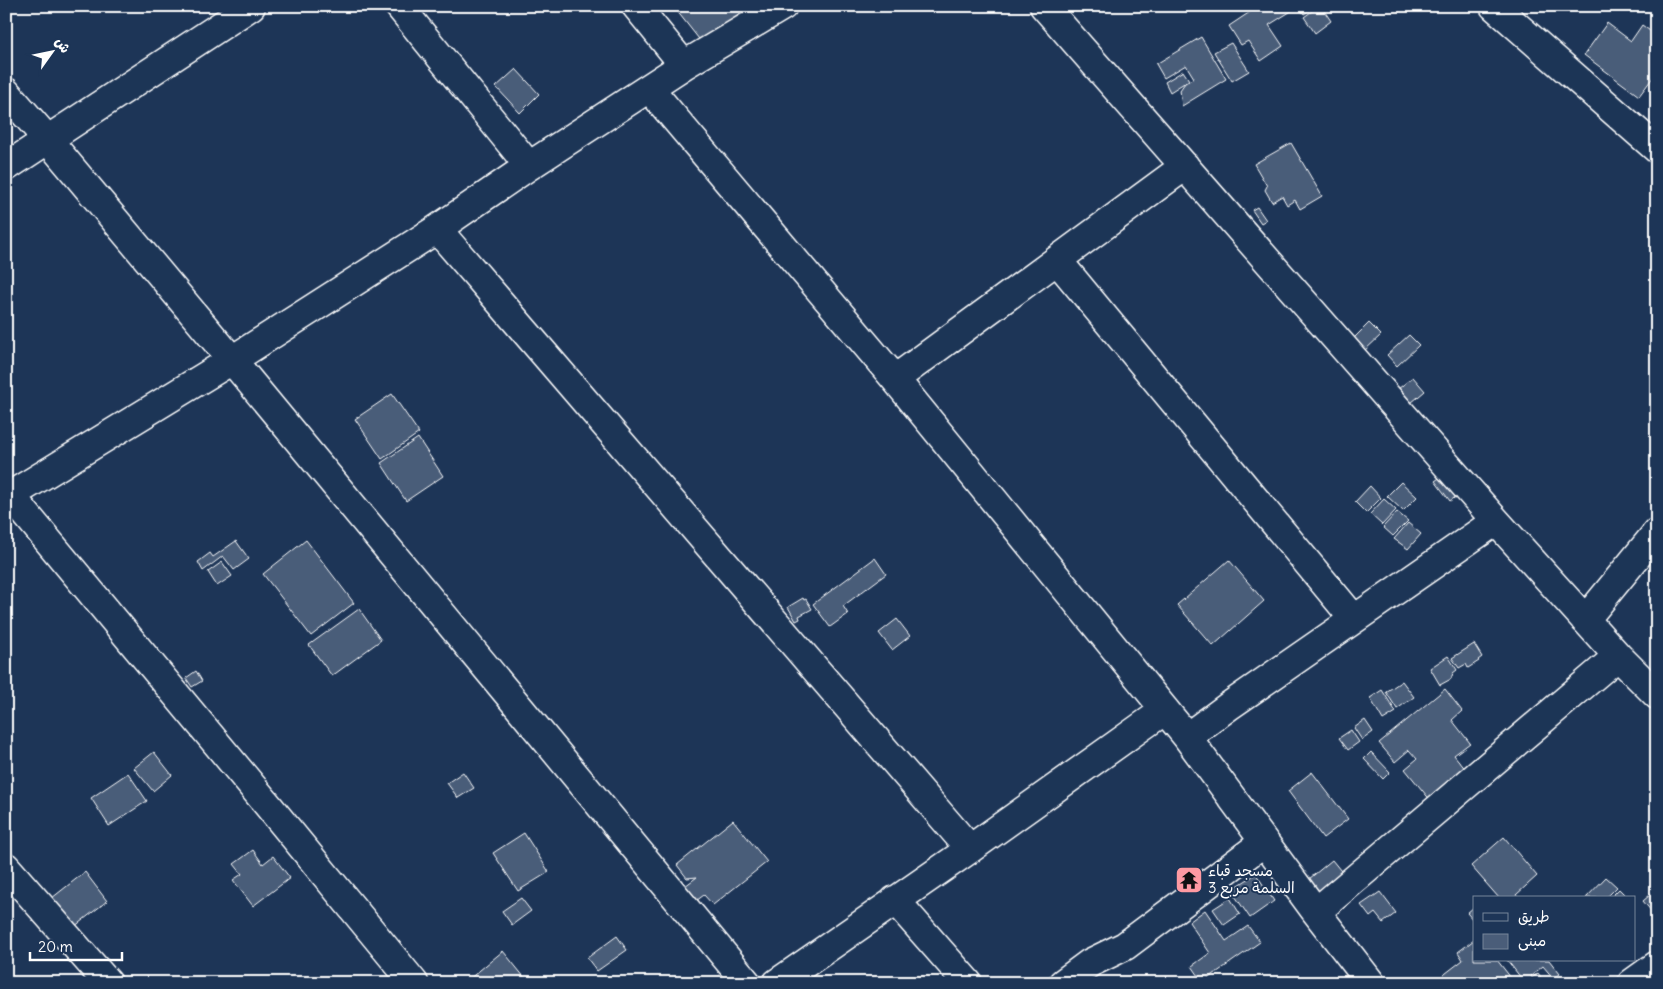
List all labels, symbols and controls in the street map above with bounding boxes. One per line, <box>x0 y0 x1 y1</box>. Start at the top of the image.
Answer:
north arrow <box>28 28 78 78</box>
text: ش <box>51 34 75 56</box>
place label: مسجد قباء السلمة مربع 3 <box>1208 861 1295 899</box>
temple icon: مسجد قباء السلمة مربع 3 <box>1174 865 1204 895</box>
legend <box>1473 896 1636 962</box>
text: طريق <box>1518 907 1550 926</box>
scale bar <box>30 929 122 961</box>
text: مبنى <box>1518 931 1546 951</box>
text: 20 m <box>38 937 73 956</box>

